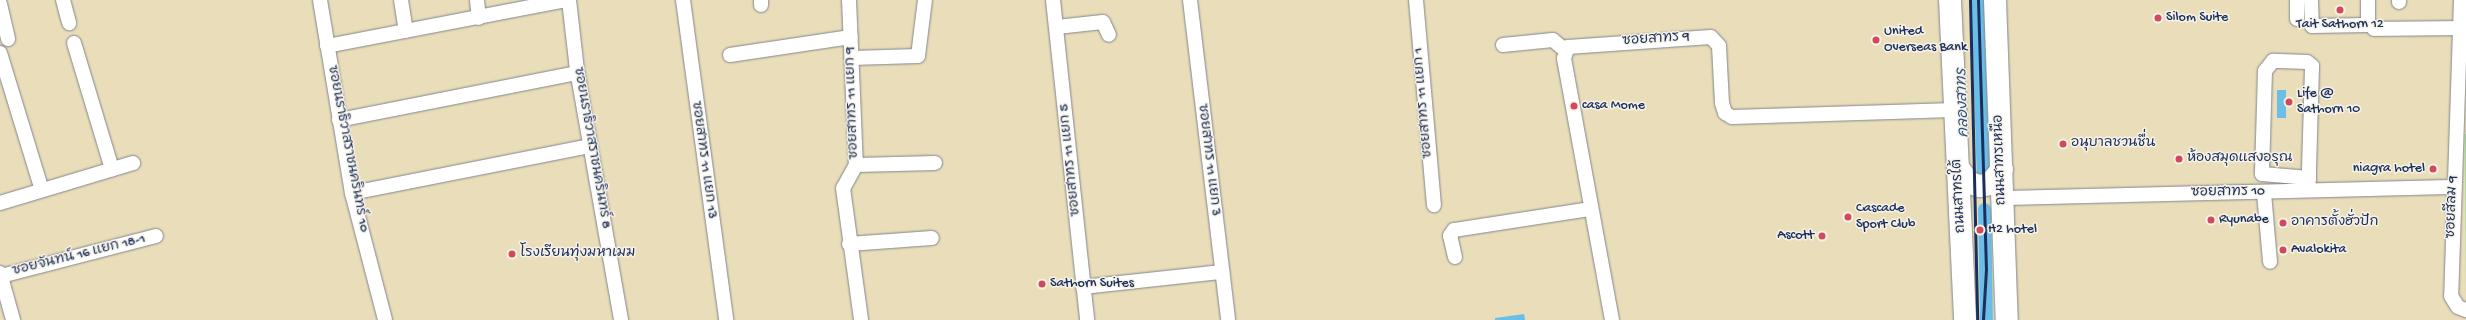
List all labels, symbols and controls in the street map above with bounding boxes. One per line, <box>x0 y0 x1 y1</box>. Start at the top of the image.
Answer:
marker: Tait Sathorn 12 <box>2335 5 2345 15</box>
place label: Silom Suite <box>2166 10 2228 26</box>
marker: Silom Suite <box>2153 13 2163 23</box>
place label: Tait Sathorn 12 <box>2296 17 2384 33</box>
place label: United Overseas Bank <box>1884 24 1967 56</box>
street label: ซอยสาทร 9 <box>1622 29 1690 51</box>
marker: United Overseas Bank <box>1871 35 1881 45</box>
street label: ซอยสาทร 11 แยก 9 <box>843 46 863 160</box>
street label: ซอยสาทร 11 แยก 1 <box>1411 47 1437 159</box>
street label: ซอยนราธิวาสราชนครินทร์ 10 <box>323 64 371 234</box>
street label: ซอยนราธิวาสราชนครินทร์ 8 <box>569 66 613 230</box>
water label: คลองสาทร <box>1954 68 1974 138</box>
place label: Life @ Sathorn 10 <box>2297 86 2360 118</box>
marker: Life @ Sathorn 10 <box>2284 97 2294 107</box>
place label: casa Mome <box>1582 98 1645 114</box>
street label: ซอยสาทร 11 แยก 13 <box>686 100 720 220</box>
marker: casa Mome <box>1569 101 1579 111</box>
street label: ซอยสาทร 11 แยก 5 <box>1057 103 1085 217</box>
street label: ซอยสาทร 11 แยก 3 <box>1193 103 1223 217</box>
street label: ถนนสาทรเหนือ <box>1991 114 2011 206</box>
place label: อนุบาลชวนชื่น <box>2071 136 2155 152</box>
marker: อนุบาลชวนชื่น <box>2058 139 2068 149</box>
place label: ห้องสมุดแสงอรุณ <box>2187 151 2292 167</box>
marker: ห้องสมุดแสงอรุณ <box>2174 154 2184 164</box>
street label: ถนนสาทรใต้ <box>1950 159 1970 233</box>
place label: niagra hotel <box>2353 161 2425 177</box>
marker: niagra hotel <box>2428 164 2438 174</box>
street label: ซอยสีลม 9 <box>2444 175 2462 239</box>
street label: ซอยสาทร 10 <box>2191 184 2265 202</box>
place label: Cascade Sport Club <box>1856 201 1915 234</box>
marker: Cascade Sport Club <box>1843 212 1853 222</box>
place label: Ryunabe <box>2219 212 2269 228</box>
marker: Ryunabe <box>2206 215 2216 225</box>
place label: อาคารตั้งฮั่วปัก <box>2291 215 2378 231</box>
marker: อาคารตั้งฮั่วปัก <box>2278 218 2288 228</box>
place label: H2 hotel <box>1988 222 2037 238</box>
marker: H2 hotel <box>1975 225 1985 235</box>
place label: Ascott <box>1777 228 1814 244</box>
street label: ซอยจันทน์ 16 แยก 18-1 <box>11 231 147 281</box>
marker: Ascott <box>1817 231 1827 241</box>
place label: Avalokita <box>2291 242 2346 258</box>
marker: Avalokita <box>2278 245 2288 255</box>
place label: โรงเรียนทุ่งมหาเมฆ <box>520 246 635 262</box>
marker: โรงเรียนทุ่งมหาเมฆ <box>507 249 517 259</box>
place label: Sathorn Suites <box>1050 276 1134 292</box>
marker: Sathorn Suites <box>1037 279 1047 289</box>

